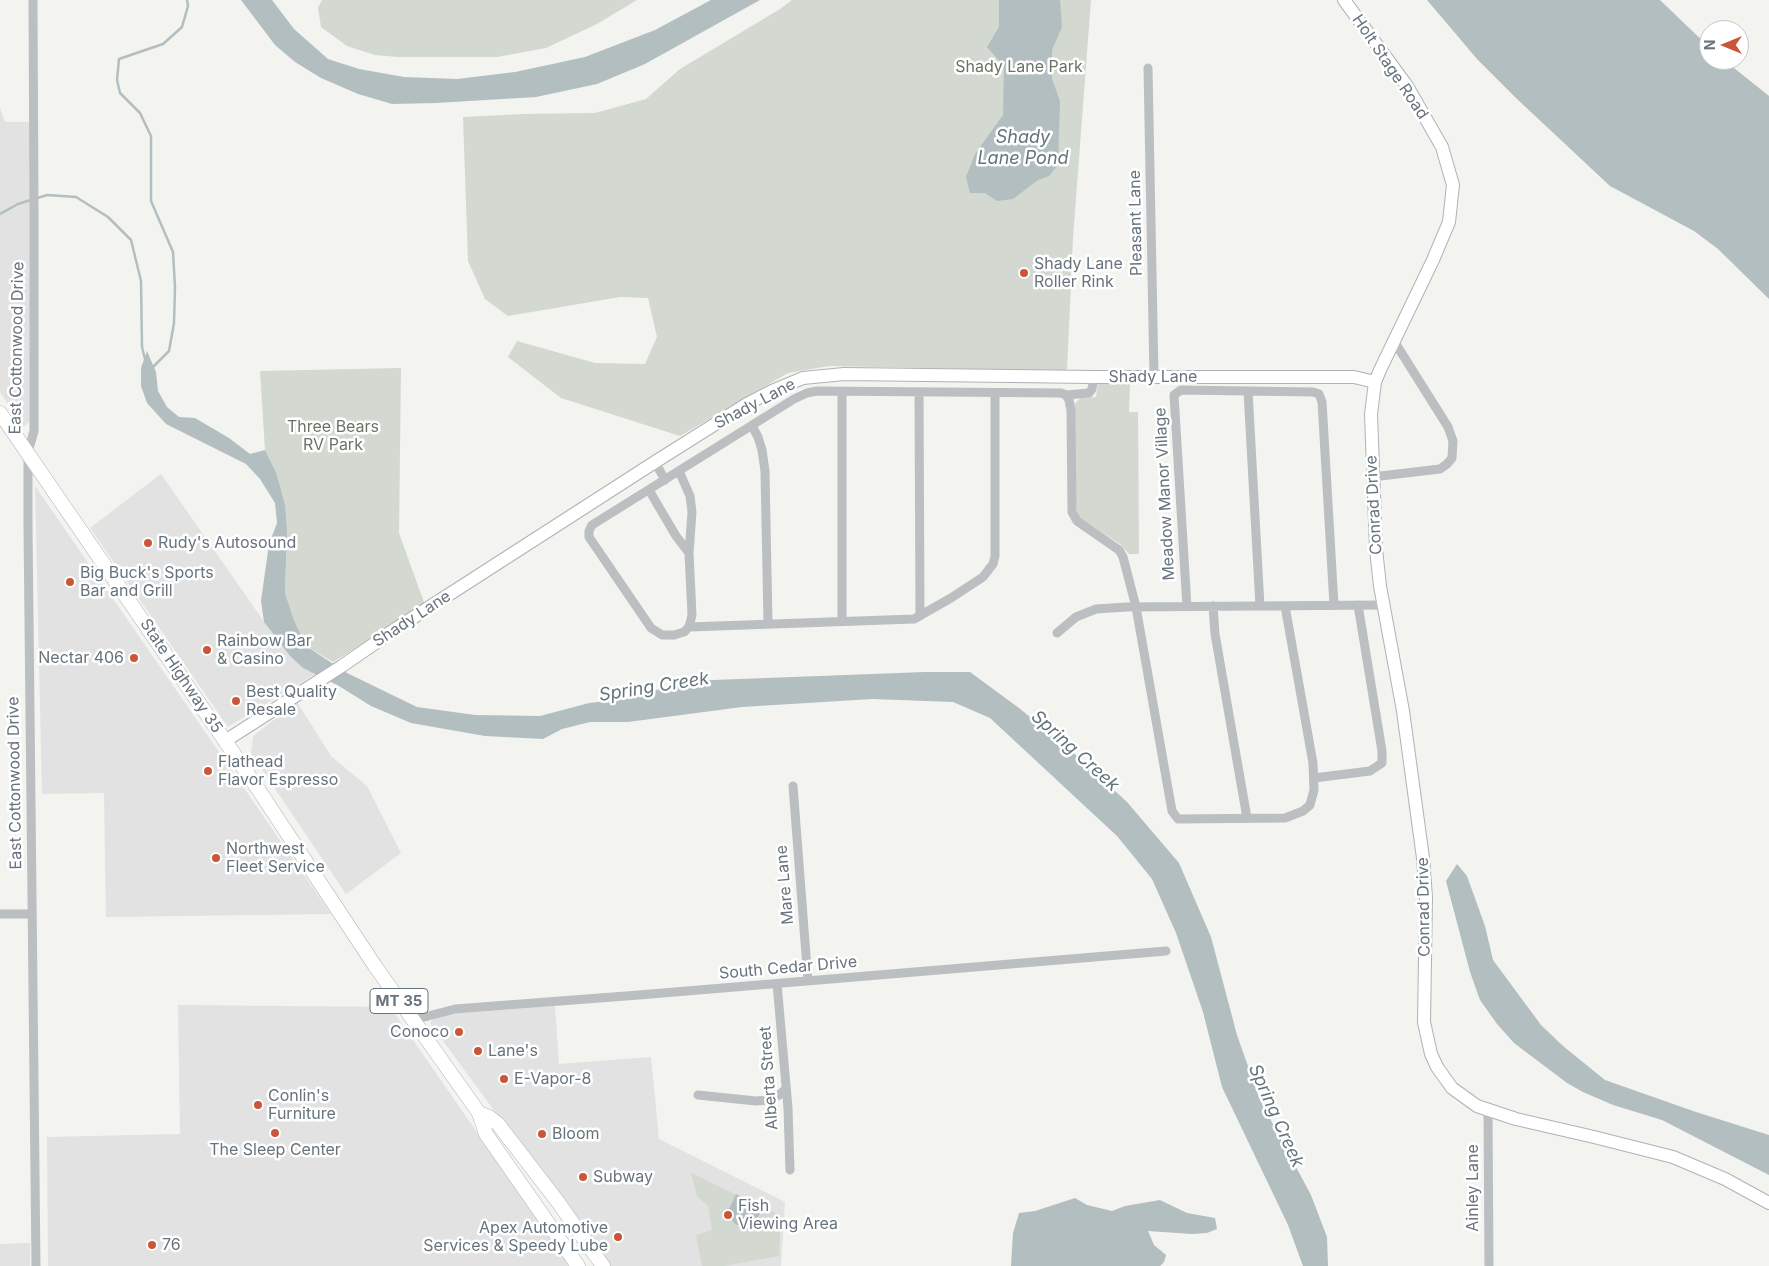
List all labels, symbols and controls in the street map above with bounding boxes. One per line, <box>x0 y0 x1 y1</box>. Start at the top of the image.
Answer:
street label: Holt Stage Road <box>1348 11 1432 123</box>
north arrow <box>1699 20 1749 70</box>
text: N <box>1701 40 1718 50</box>
park label: Shady Lane Park <box>955 57 1083 77</box>
water label: Shady Lane Pond <box>977 127 1069 170</box>
street label: Pleasant Lane <box>1125 170 1147 276</box>
place label: Shady Lane Roller Rink <box>1034 254 1123 292</box>
street label: East Cottonwood Drive <box>6 261 28 435</box>
marker: Shady Lane Roller Rink <box>1018 267 1030 279</box>
street label: Shady Lane <box>1109 367 1197 387</box>
street label: Shady Lane <box>711 375 799 433</box>
street label: Meadow Manor Village <box>1151 407 1179 581</box>
park label: Three Bears RV Park <box>287 417 379 455</box>
street label: Conrad Drive <box>1362 455 1386 555</box>
place label: Rudy's Autosound <box>158 533 296 553</box>
marker: Rudy's Autosound <box>142 537 154 549</box>
place label: Big Buck's Sports Bar and Grill <box>80 563 214 601</box>
marker: Big Buck's Sports Bar and Grill <box>64 576 76 588</box>
street label: Shady Lane <box>369 587 455 651</box>
street label: State Highway 35 <box>136 615 226 737</box>
place label: Rainbow Bar & Casino <box>217 631 312 669</box>
marker: Rainbow Bar & Casino <box>201 644 213 656</box>
place label: Nectar 406 <box>38 648 124 668</box>
marker: Nectar 406 <box>128 652 140 664</box>
water label: Spring Creek <box>598 668 710 706</box>
place label: Best Quality Resale <box>246 682 337 720</box>
marker: Best Quality Resale <box>230 695 242 707</box>
street label: East Cottonwood Drive <box>4 696 26 870</box>
water label: Spring Creek <box>1027 706 1123 796</box>
place label: Flathead Flavor Espresso <box>218 752 338 790</box>
marker: Flathead Flavor Espresso <box>202 765 214 777</box>
place label: Northwest Fleet Service <box>226 839 325 877</box>
street label: Mare Lane <box>772 844 798 926</box>
marker: Northwest Fleet Service <box>210 852 222 864</box>
street label: Conrad Drive <box>1414 857 1434 957</box>
street label: South Cedar Drive <box>718 952 858 984</box>
road number: MT 35 <box>370 988 428 1014</box>
place label: Conoco <box>390 1022 449 1042</box>
street label: Alberta Street <box>756 1025 782 1131</box>
marker: Conoco <box>453 1026 465 1038</box>
place label: Lane's <box>488 1041 538 1061</box>
marker: Lane's <box>472 1045 484 1057</box>
water label: Spring Creek <box>1244 1061 1308 1171</box>
place label: E-Vapor-8 <box>514 1069 591 1089</box>
marker: E-Vapor-8 <box>498 1073 510 1085</box>
place label: Conlin's Furniture <box>268 1086 336 1124</box>
marker: Conlin's Furniture <box>252 1099 264 1111</box>
place label: Bloom <box>552 1124 600 1144</box>
marker: The Sleep Center <box>269 1127 281 1139</box>
marker: Bloom <box>536 1128 548 1140</box>
place label: The Sleep Center <box>209 1140 341 1160</box>
street label: Ainley Lane <box>1463 1144 1483 1232</box>
place label: Subway <box>593 1167 653 1187</box>
marker: Subway <box>577 1171 589 1183</box>
place label: Fish Viewing Area <box>738 1196 838 1234</box>
marker: Fish Viewing Area <box>722 1209 734 1221</box>
place label: Apex Automotive Services & Speedy Lube <box>423 1218 608 1256</box>
marker: Apex Automotive Services & Speedy Lube <box>612 1231 624 1243</box>
place label: 76 <box>162 1235 181 1255</box>
marker: 76 <box>146 1239 158 1251</box>

